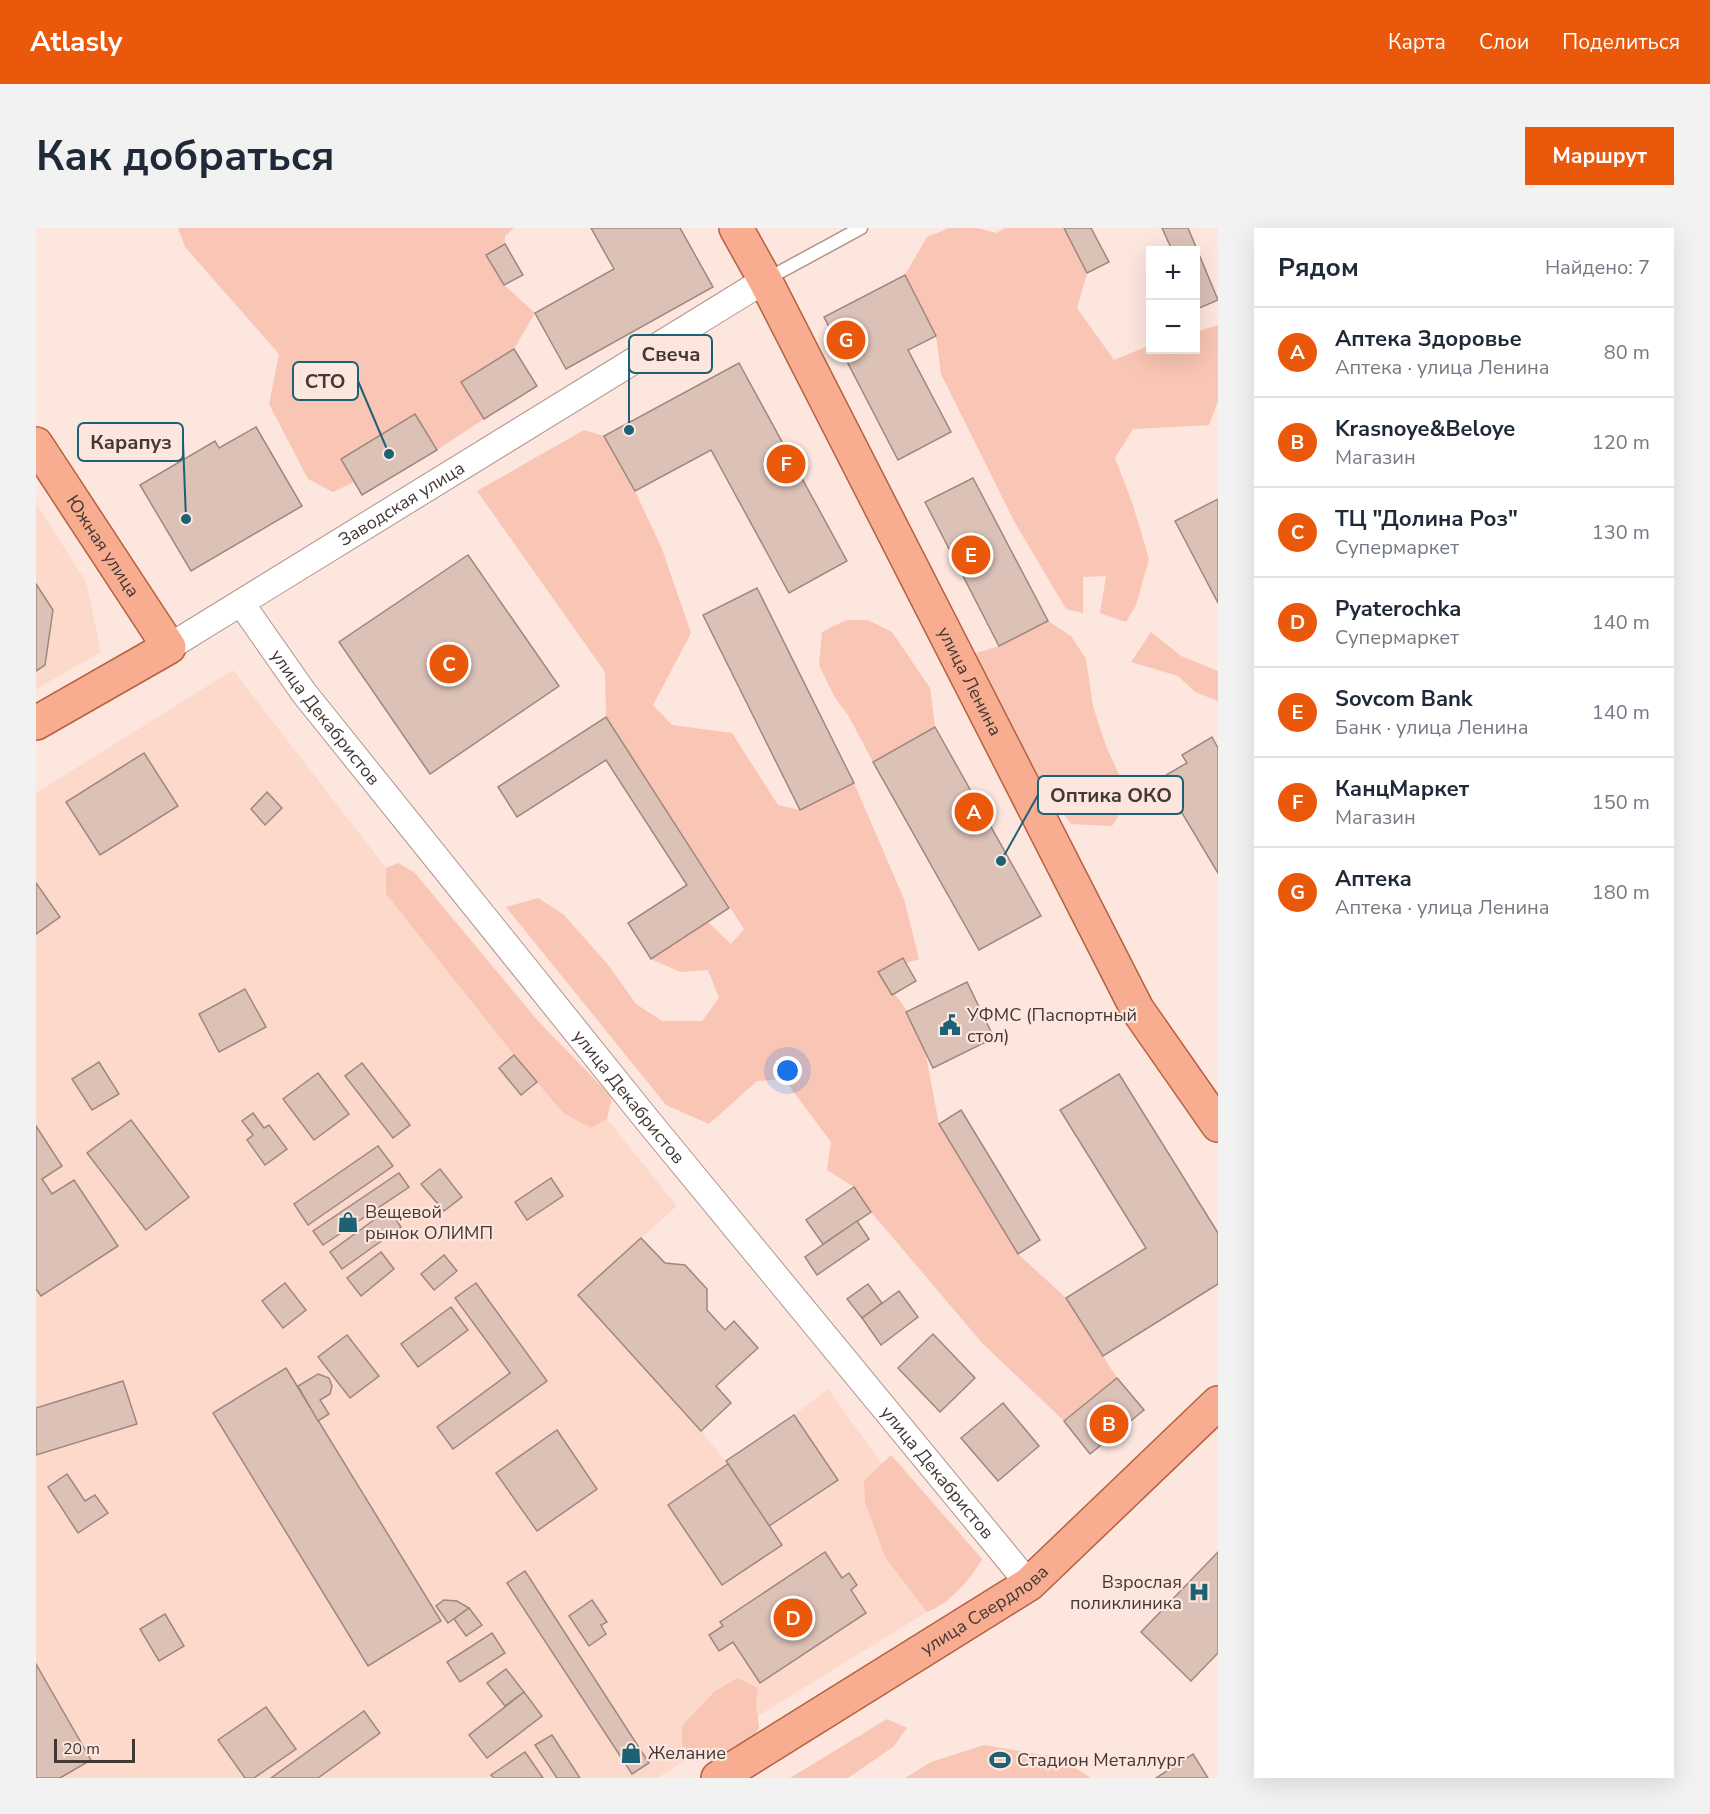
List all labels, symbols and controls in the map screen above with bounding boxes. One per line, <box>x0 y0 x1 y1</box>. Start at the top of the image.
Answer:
text: Atlasly <box>30 23 122 61</box>
text: Карта <box>1388 28 1446 56</box>
text: Слои <box>1479 28 1529 56</box>
text: Поделиться <box>1562 28 1680 56</box>
button: Маршрут <box>1525 127 1674 185</box>
text: Как добраться <box>36 128 335 185</box>
map controls <box>1146 246 1200 354</box>
button: + <box>1146 246 1200 300</box>
text: Рядом <box>1278 250 1359 285</box>
text: Найдено: 7 <box>1545 254 1650 281</box>
button: − <box>1146 300 1200 354</box>
pin: G <box>826 318 866 362</box>
text: Аптека Здоровье <box>1335 324 1522 354</box>
callout: Свеча <box>629 335 712 373</box>
text: A <box>1290 339 1305 366</box>
text: 80 m <box>1604 339 1650 366</box>
text: Свеча <box>642 341 700 368</box>
text: Аптека · улица Ленина <box>1335 354 1550 381</box>
callout: СТО <box>293 362 358 400</box>
text: СТО <box>305 368 345 395</box>
text: Krasnoye&Beloye <box>1335 414 1515 444</box>
callout: Карапуз <box>78 423 183 461</box>
text: Карапуз <box>90 429 172 456</box>
text: B <box>1291 429 1304 456</box>
text: 120 m <box>1592 429 1650 456</box>
pin: F <box>766 442 806 486</box>
text: Магазин <box>1335 444 1416 471</box>
street label: Заводская улица <box>334 456 469 552</box>
street label: Южная улица <box>61 490 145 602</box>
text: ТЦ "Долина Роз" <box>1335 504 1518 534</box>
text: C <box>1291 519 1304 546</box>
text: 130 m <box>1592 519 1650 546</box>
pin: E <box>952 532 990 578</box>
text: Супермаркет <box>1335 534 1459 561</box>
text: Pyaterochka <box>1335 594 1461 624</box>
text: D <box>1290 609 1305 636</box>
text: 140 m <box>1592 609 1650 636</box>
street label: улица Ленина <box>932 623 1008 740</box>
text: Супермаркет <box>1335 624 1459 651</box>
pin: C <box>430 642 468 686</box>
street label: улица Декабристов <box>265 645 386 790</box>
text: Sovcom Bank <box>1335 684 1473 714</box>
text: E <box>1292 699 1303 726</box>
text: 140 m <box>1592 699 1650 726</box>
text: Банк · улица Ленина <box>1335 714 1529 741</box>
text: КанцМаркет <box>1335 774 1469 804</box>
callout: Оптика ОКО <box>1038 776 1183 814</box>
text: Оптика ОКО <box>1050 782 1172 809</box>
text: F <box>1292 789 1303 816</box>
text: 150 m <box>1592 789 1650 816</box>
pin: A <box>954 790 994 834</box>
text: Магазин <box>1335 804 1416 831</box>
text: Аптека <box>1335 864 1412 894</box>
text: G <box>1290 879 1305 906</box>
text: 180 m <box>1592 879 1650 906</box>
text: Аптека · улица Ленина <box>1335 894 1550 921</box>
place label: УФМС (Паспортный стол) <box>966 1003 1137 1048</box>
public building icon: УФМС (Паспортный стол) <box>938 1013 962 1037</box>
street label: улица Декабристов <box>567 1025 690 1169</box>
your location <box>773 1056 802 1085</box>
place label: Вещевой рынок ОЛИМП <box>365 1200 493 1245</box>
shop icon: Вещевой рынок ОЛИМП <box>336 1210 360 1234</box>
street label: улица Декабристов <box>875 1401 999 1544</box>
pin: B <box>1090 1402 1128 1446</box>
street label: улица Свердлова <box>916 1560 1054 1661</box>
place label: Взрослая поликлиника <box>1070 1570 1182 1615</box>
hospital icon: Взрослая поликлиника <box>1187 1580 1211 1604</box>
pin: D <box>774 1596 813 1640</box>
scale bar <box>54 1736 135 1764</box>
text: 20 m <box>63 1738 100 1760</box>
shop icon: Желание <box>619 1741 643 1765</box>
place label: Желание <box>648 1741 726 1765</box>
sports icon: Стадион Металлург <box>988 1748 1012 1772</box>
place label: Стадион Металлург <box>1017 1748 1185 1772</box>

